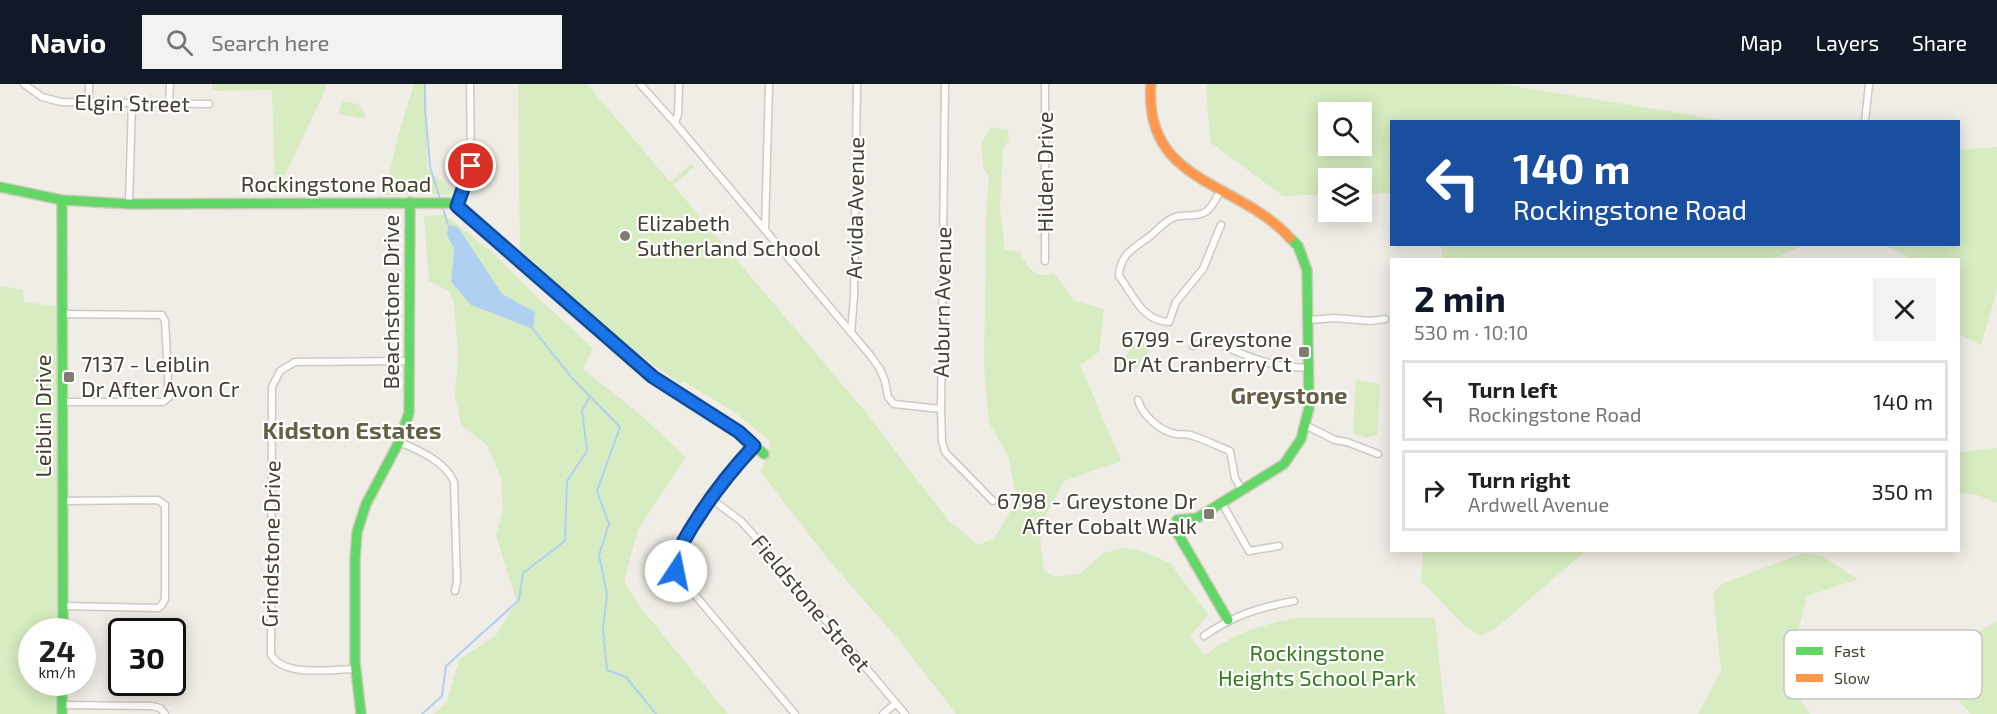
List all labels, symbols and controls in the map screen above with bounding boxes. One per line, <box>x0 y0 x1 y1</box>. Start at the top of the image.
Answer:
search box <box>142 15 562 69</box>
text: Navio <box>30 25 106 59</box>
icon: search <box>163 26 196 59</box>
text: Search here <box>211 29 329 55</box>
text: Map <box>1740 30 1782 55</box>
text: Layers <box>1815 30 1879 55</box>
text: Share <box>1912 30 1967 55</box>
street label: Elgin Street <box>74 88 190 116</box>
map controls <box>1318 102 1372 222</box>
button: search <box>1318 102 1372 156</box>
street label: Hilden Drive <box>1031 111 1057 233</box>
street label: Arvida Avenue <box>840 137 868 279</box>
pin <box>445 140 496 191</box>
text: 140 m <box>1513 142 1630 192</box>
icon: left <box>1414 144 1492 222</box>
icon: arrive <box>454 149 487 182</box>
button: layers <box>1318 168 1372 222</box>
street label: Rockingstone Road <box>241 170 431 196</box>
text: Rockingstone Road <box>1513 193 1747 225</box>
place label: Elizabeth Sutherland School <box>637 209 820 260</box>
street label: Beachstone Drive <box>377 215 403 389</box>
street label: Auburn Avenue <box>927 226 955 378</box>
marker: Elizabeth Sutherland School <box>618 229 632 243</box>
text: 2 min <box>1414 276 1506 319</box>
button: close <box>1873 278 1936 341</box>
text: 530 m · 10:10 <box>1414 320 1528 344</box>
place label: 6799 - Greystone Dr At Cranberry Ct <box>1113 325 1292 376</box>
marker: 6799 - Greystone Dr At Cranberry Ct <box>1297 345 1311 359</box>
place label: 7137 - Leiblin Dr After Avon Cr <box>81 350 240 401</box>
street label: Leiblin Drive <box>29 355 55 477</box>
marker: 7137 - Leiblin Dr After Avon Cr <box>62 370 76 384</box>
text: Turn left <box>1468 376 1557 402</box>
district label: Greystone <box>1230 380 1348 409</box>
icon: left <box>1417 384 1450 417</box>
text: 140 m <box>1873 388 1933 414</box>
text: Rockingstone Road <box>1468 402 1641 426</box>
district label: Kidston Estates <box>263 415 441 444</box>
street label: Grindstone Drive <box>256 460 284 628</box>
text: Turn right <box>1468 466 1570 492</box>
icon: right <box>1417 474 1450 507</box>
text: 350 m <box>1872 478 1933 504</box>
place label: 6798 - Greystone Dr After Cobalt Walk <box>997 487 1197 538</box>
text: Ardwell Avenue <box>1468 492 1609 516</box>
marker: 6798 - Greystone Dr After Cobalt Walk <box>1202 507 1216 521</box>
street label: Fieldstone Street <box>747 529 877 676</box>
position arrow <box>644 539 708 603</box>
speed limit sign: 30 <box>108 618 186 696</box>
legend <box>1784 630 1982 699</box>
text: 24 <box>39 632 75 668</box>
park label: Rockingstone Heights School Park <box>1218 639 1416 690</box>
text: Fast <box>1834 641 1865 660</box>
text: km/h <box>38 663 76 681</box>
text: Slow <box>1834 668 1870 687</box>

